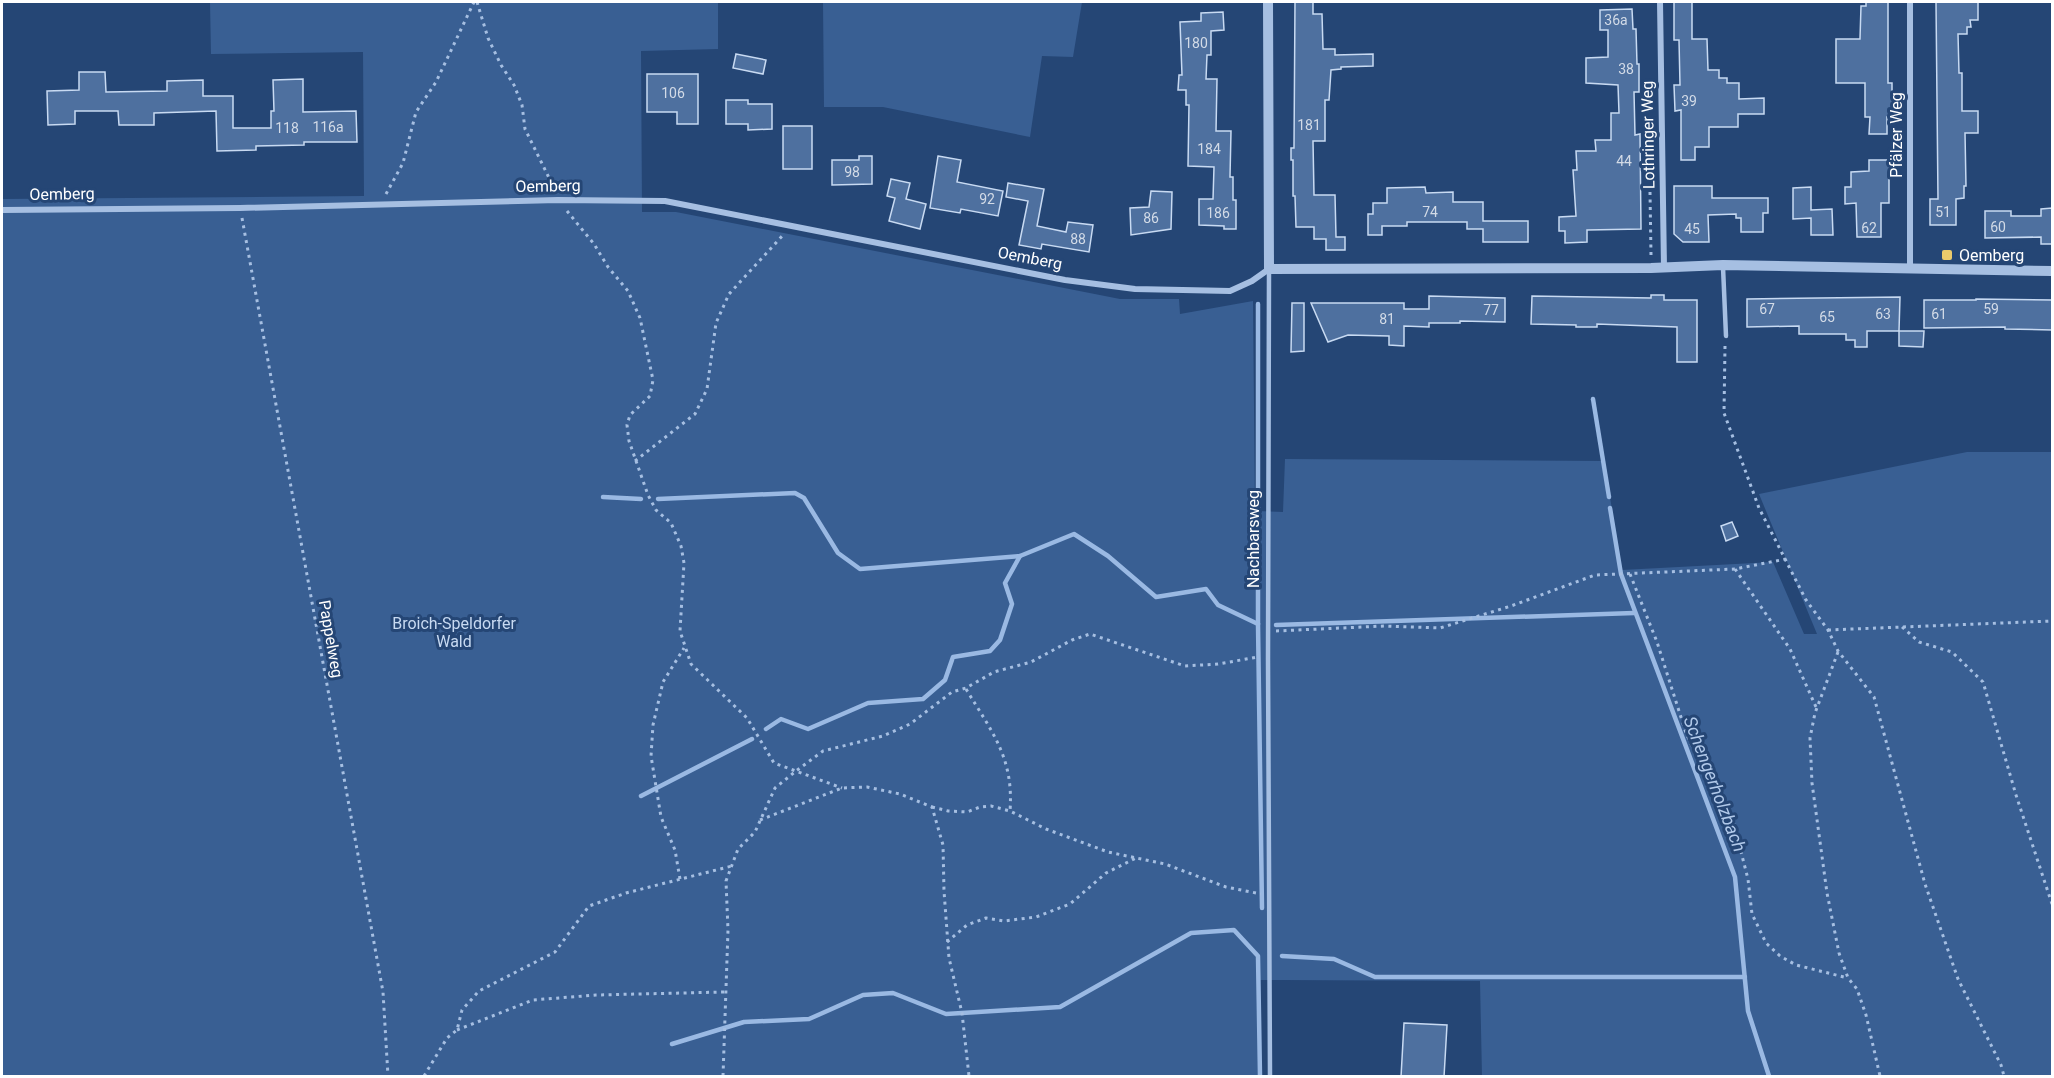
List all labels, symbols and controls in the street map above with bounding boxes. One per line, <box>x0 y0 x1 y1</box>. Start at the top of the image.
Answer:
house number: 36a <box>1604 12 1628 28</box>
house number: 180 <box>1184 35 1208 51</box>
house number: 38 <box>1618 61 1634 77</box>
street label: Lothringer Weg <box>1638 81 1658 189</box>
house number: 106 <box>661 85 685 101</box>
street label: Pfälzer Weg <box>1887 92 1906 178</box>
house number: 39 <box>1681 93 1697 109</box>
house number: 181 <box>1297 117 1321 133</box>
house number: 116a <box>312 119 344 135</box>
house number: 118 <box>275 120 299 136</box>
house number: 184 <box>1197 141 1221 157</box>
house number: 44 <box>1616 153 1632 169</box>
house number: 98 <box>844 164 860 180</box>
street label: Oemberg <box>515 176 581 196</box>
street label: Oemberg <box>29 184 95 204</box>
house number: 92 <box>979 191 995 207</box>
house number: 74 <box>1422 204 1438 220</box>
house number: 51 <box>1935 204 1951 220</box>
house number: 186 <box>1206 205 1230 221</box>
house number: 86 <box>1143 210 1159 226</box>
house number: 60 <box>1990 219 2006 235</box>
house number: 62 <box>1861 220 1877 236</box>
house number: 45 <box>1684 221 1700 237</box>
house number: 88 <box>1070 231 1086 247</box>
street label: Oemberg <box>996 242 1064 274</box>
place label: Oemberg <box>1959 246 2024 265</box>
marker: Oemberg <box>1940 248 1954 262</box>
house number: 67 <box>1759 301 1775 317</box>
house number: 59 <box>1983 301 1999 317</box>
house number: 77 <box>1483 302 1499 318</box>
house number: 63 <box>1875 306 1891 322</box>
house number: 61 <box>1931 306 1947 322</box>
house number: 65 <box>1819 309 1835 325</box>
house number: 81 <box>1379 311 1395 327</box>
street label: Nachbarsweg <box>1244 490 1263 588</box>
street label: Pappelweg <box>315 599 347 679</box>
park label: Broich-Speldorfer Wald <box>392 614 516 651</box>
water label: Schengerholzbach <box>1679 713 1751 855</box>

